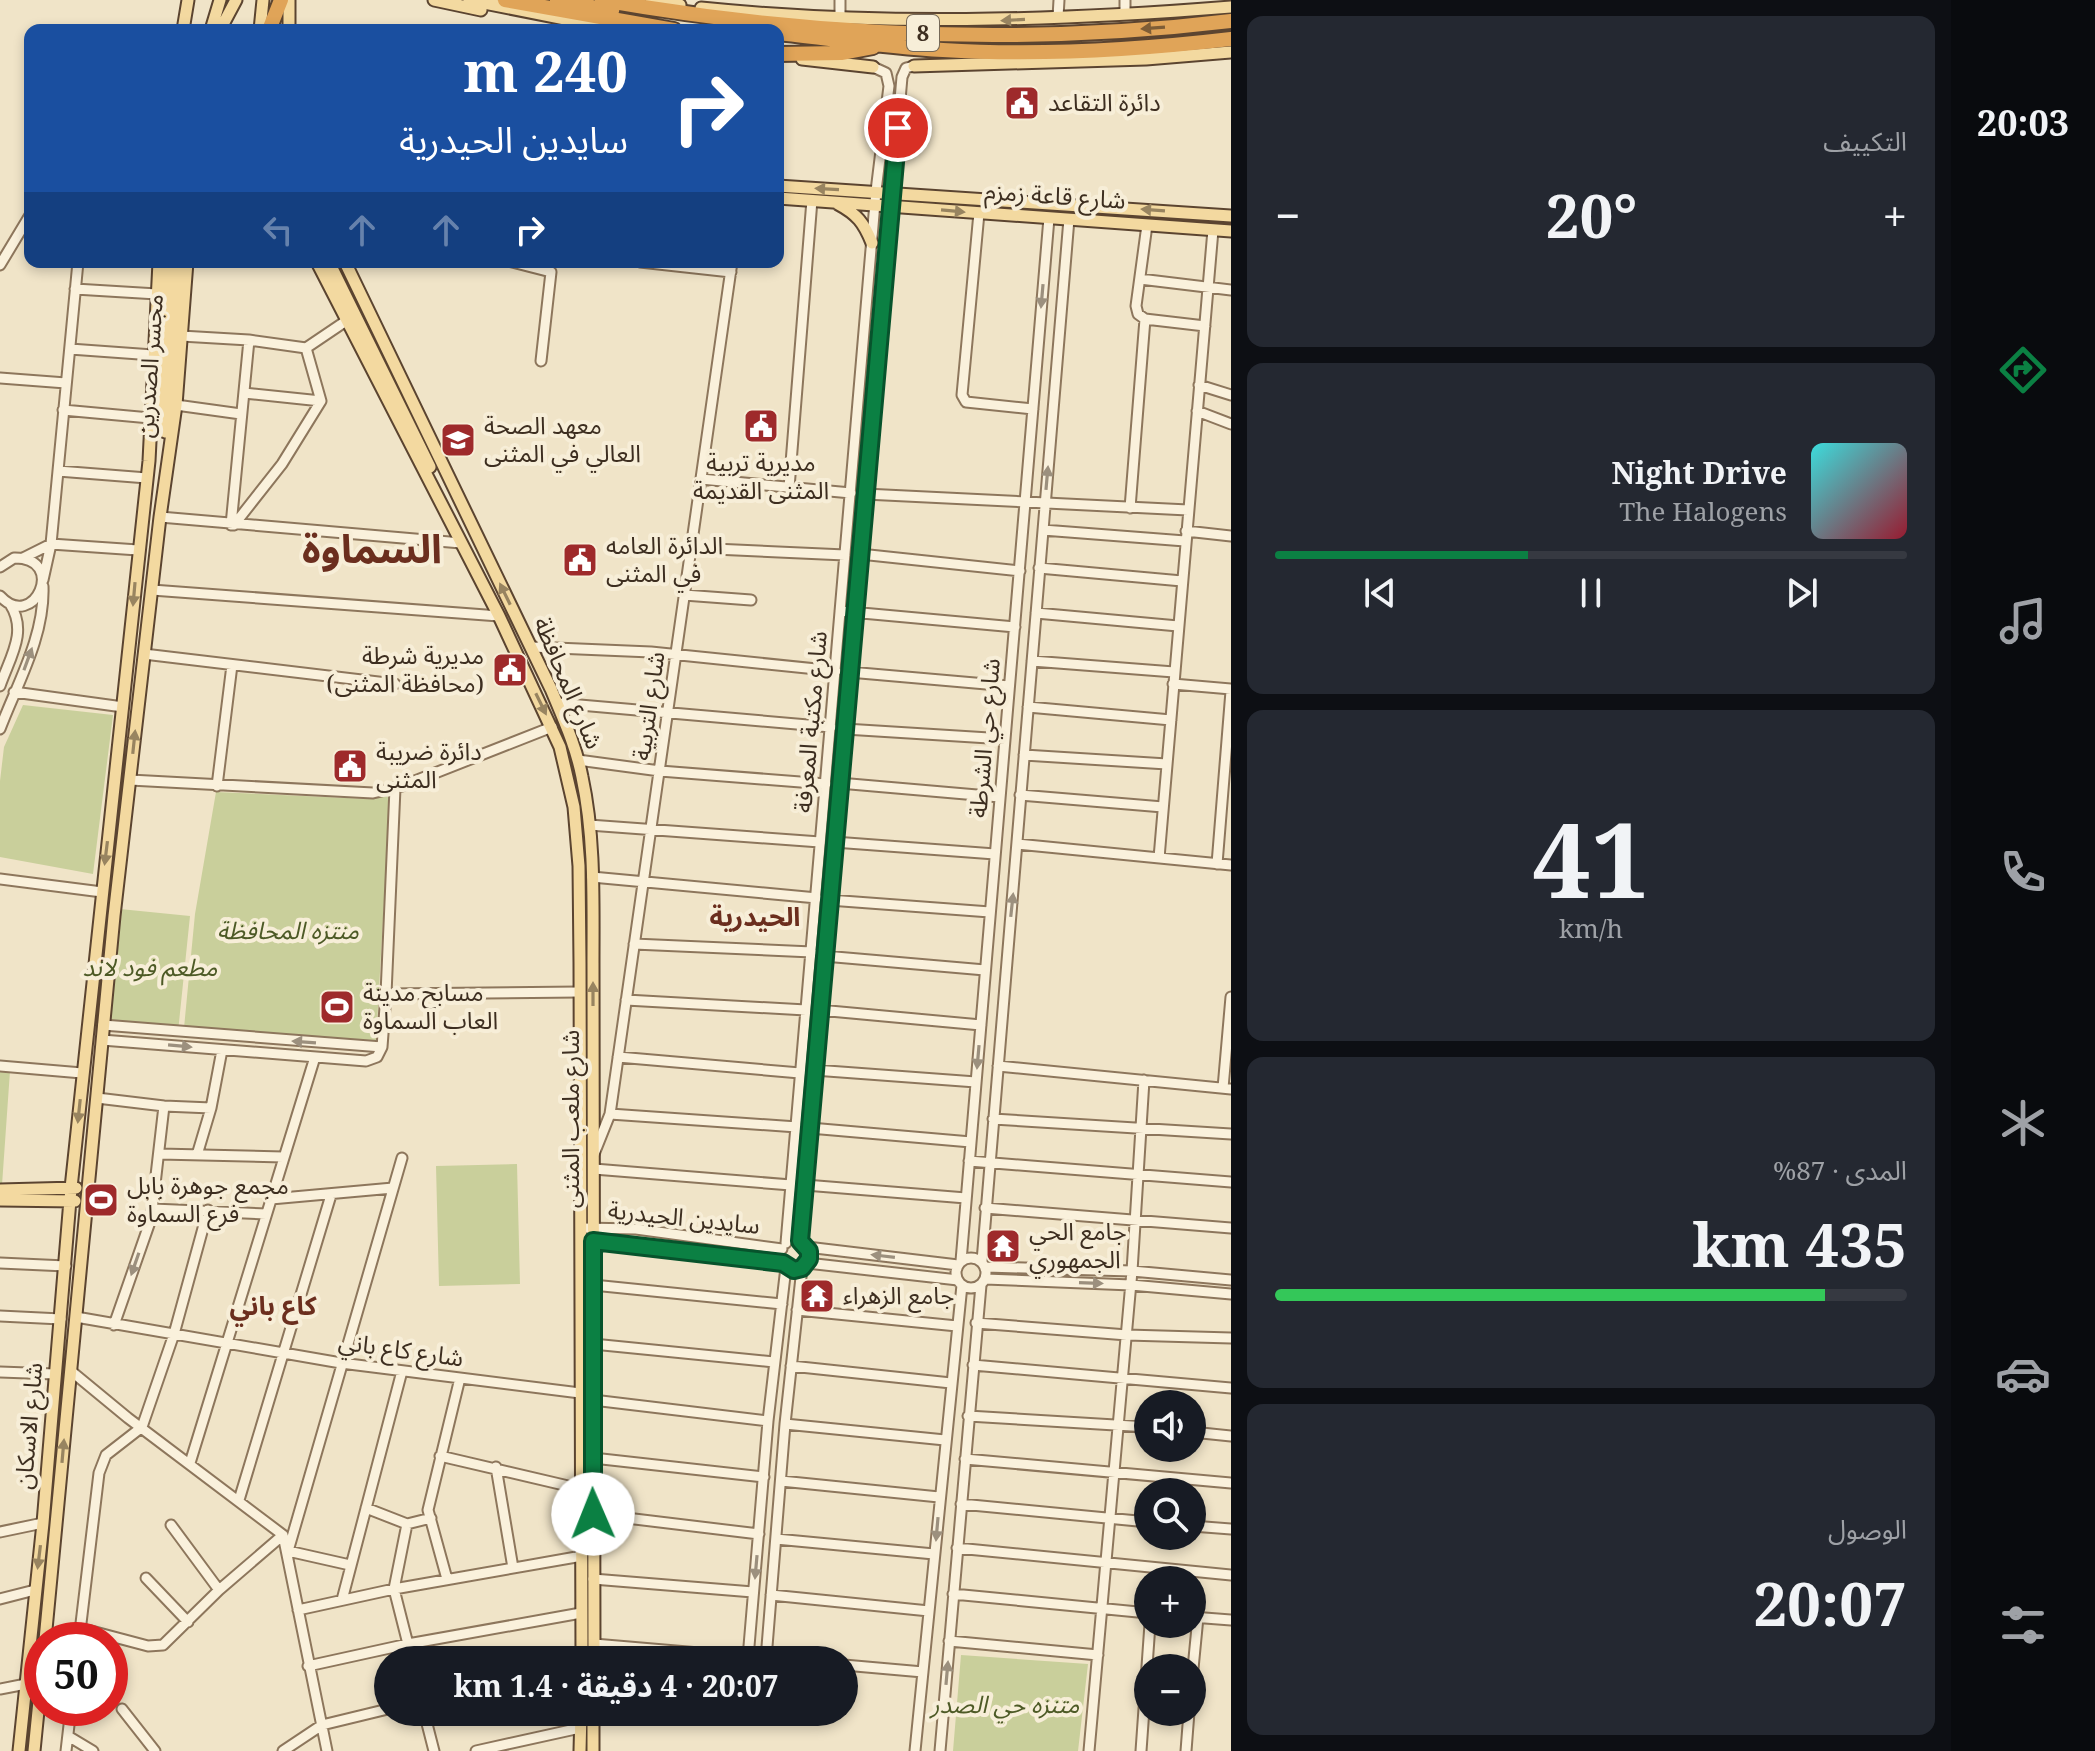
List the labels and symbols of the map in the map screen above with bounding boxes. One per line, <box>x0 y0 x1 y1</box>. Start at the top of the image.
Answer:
one-way arrow <box>1000 13 1025 26</box>
road number: 8 <box>907 15 939 51</box>
one-way arrow <box>1140 22 1165 35</box>
public building icon: دائرة التقاعد <box>1003 84 1041 122</box>
place label: دائرة التقاعد <box>1048 85 1161 118</box>
pin <box>864 94 932 162</box>
street label: شارع قاعة زمزم <box>983 173 1127 219</box>
one-way arrow <box>814 182 839 195</box>
one-way arrow <box>1140 203 1165 216</box>
one-way arrow <box>941 205 966 218</box>
one-way arrow <box>1036 284 1049 309</box>
street label: مجسر الصدرين <box>127 293 170 439</box>
public building icon: مديرية تربية المثنى القديمة <box>742 407 780 445</box>
place label: معهد الصحة العالي في المثنى <box>484 408 641 473</box>
school or university icon: معهد الصحة العالي في المثنى <box>439 421 477 459</box>
place label: مديرية تربية المثنى القديمة <box>693 445 829 506</box>
one-way arrow <box>1041 465 1054 490</box>
district label: السماوة <box>302 520 442 575</box>
place label: الدائرة العامه في المثنى <box>606 528 723 593</box>
public building icon: الدائرة العامه في المثنى <box>561 541 599 579</box>
one-way arrow <box>127 582 140 607</box>
one-way arrow <box>498 582 511 605</box>
street label: شارع المحافظة <box>525 611 612 754</box>
street label: شارع مكتبة المعرفة <box>785 630 836 814</box>
place label: مديرية شرطة (محافظة المثنى) <box>326 638 484 699</box>
one-way arrow <box>22 647 35 671</box>
street label: شارع التربية <box>624 649 673 763</box>
public building icon: مديرية شرطة (محافظة المثنى) <box>491 651 529 689</box>
street label: شارع حي الشرطة <box>960 657 1010 819</box>
one-way arrow <box>534 692 548 716</box>
one-way arrow <box>128 729 141 754</box>
place label: دائرة ضريبة المثنى <box>376 734 482 795</box>
public building icon: دائرة ضريبة المثنى <box>331 747 369 785</box>
one-way arrow <box>100 841 113 866</box>
one-way arrow <box>1005 892 1018 917</box>
district label: الحيدرية <box>710 898 800 934</box>
park label: منتزه المحافظة <box>217 913 359 946</box>
park label: مطعم فود لاند <box>83 950 218 986</box>
place label: مسابح مدينة العاب السماوة <box>363 975 498 1036</box>
one-way arrow <box>587 981 600 1006</box>
sports icon: مسابح مدينة العاب السماوة <box>318 988 356 1026</box>
street label: شارع ملعب المثنى <box>553 1030 588 1208</box>
one-way arrow <box>291 1035 316 1048</box>
one-way arrow <box>168 1040 193 1053</box>
one-way arrow <box>971 1045 984 1070</box>
one-way arrow <box>72 1099 85 1124</box>
place label: مجمع جوهرة بابل فرع السماوة <box>127 1168 289 1231</box>
sports icon: مجمع جوهرة بابل فرع السماوة <box>82 1181 120 1219</box>
street label: سايدين الحيدرية <box>607 1192 762 1241</box>
place label: جامع الحي الجمهوري <box>1029 1214 1127 1279</box>
temple icon: جامع الحي الجمهوري <box>984 1227 1022 1265</box>
one-way arrow <box>870 1249 895 1262</box>
one-way arrow <box>129 1253 141 1277</box>
temple icon: جامع الزهراء <box>798 1277 836 1315</box>
one-way arrow <box>1079 1277 1104 1290</box>
place label: جامع الزهراء <box>843 1278 954 1313</box>
district label: كاع باني <box>229 1287 318 1327</box>
street label: شارع كاع باني <box>336 1323 466 1377</box>
street label: شارع الاسكان <box>6 1361 51 1491</box>
one-way arrow <box>57 1438 70 1463</box>
position arrow <box>551 1472 635 1556</box>
one-way arrow <box>930 1517 943 1542</box>
one-way arrow <box>32 1545 45 1570</box>
one-way arrow <box>749 1555 762 1580</box>
speed limit sign: 50 <box>24 1622 128 1726</box>
one-way arrow <box>941 1660 954 1685</box>
park label: متنزه حي الصدر <box>929 1687 1080 1724</box>

